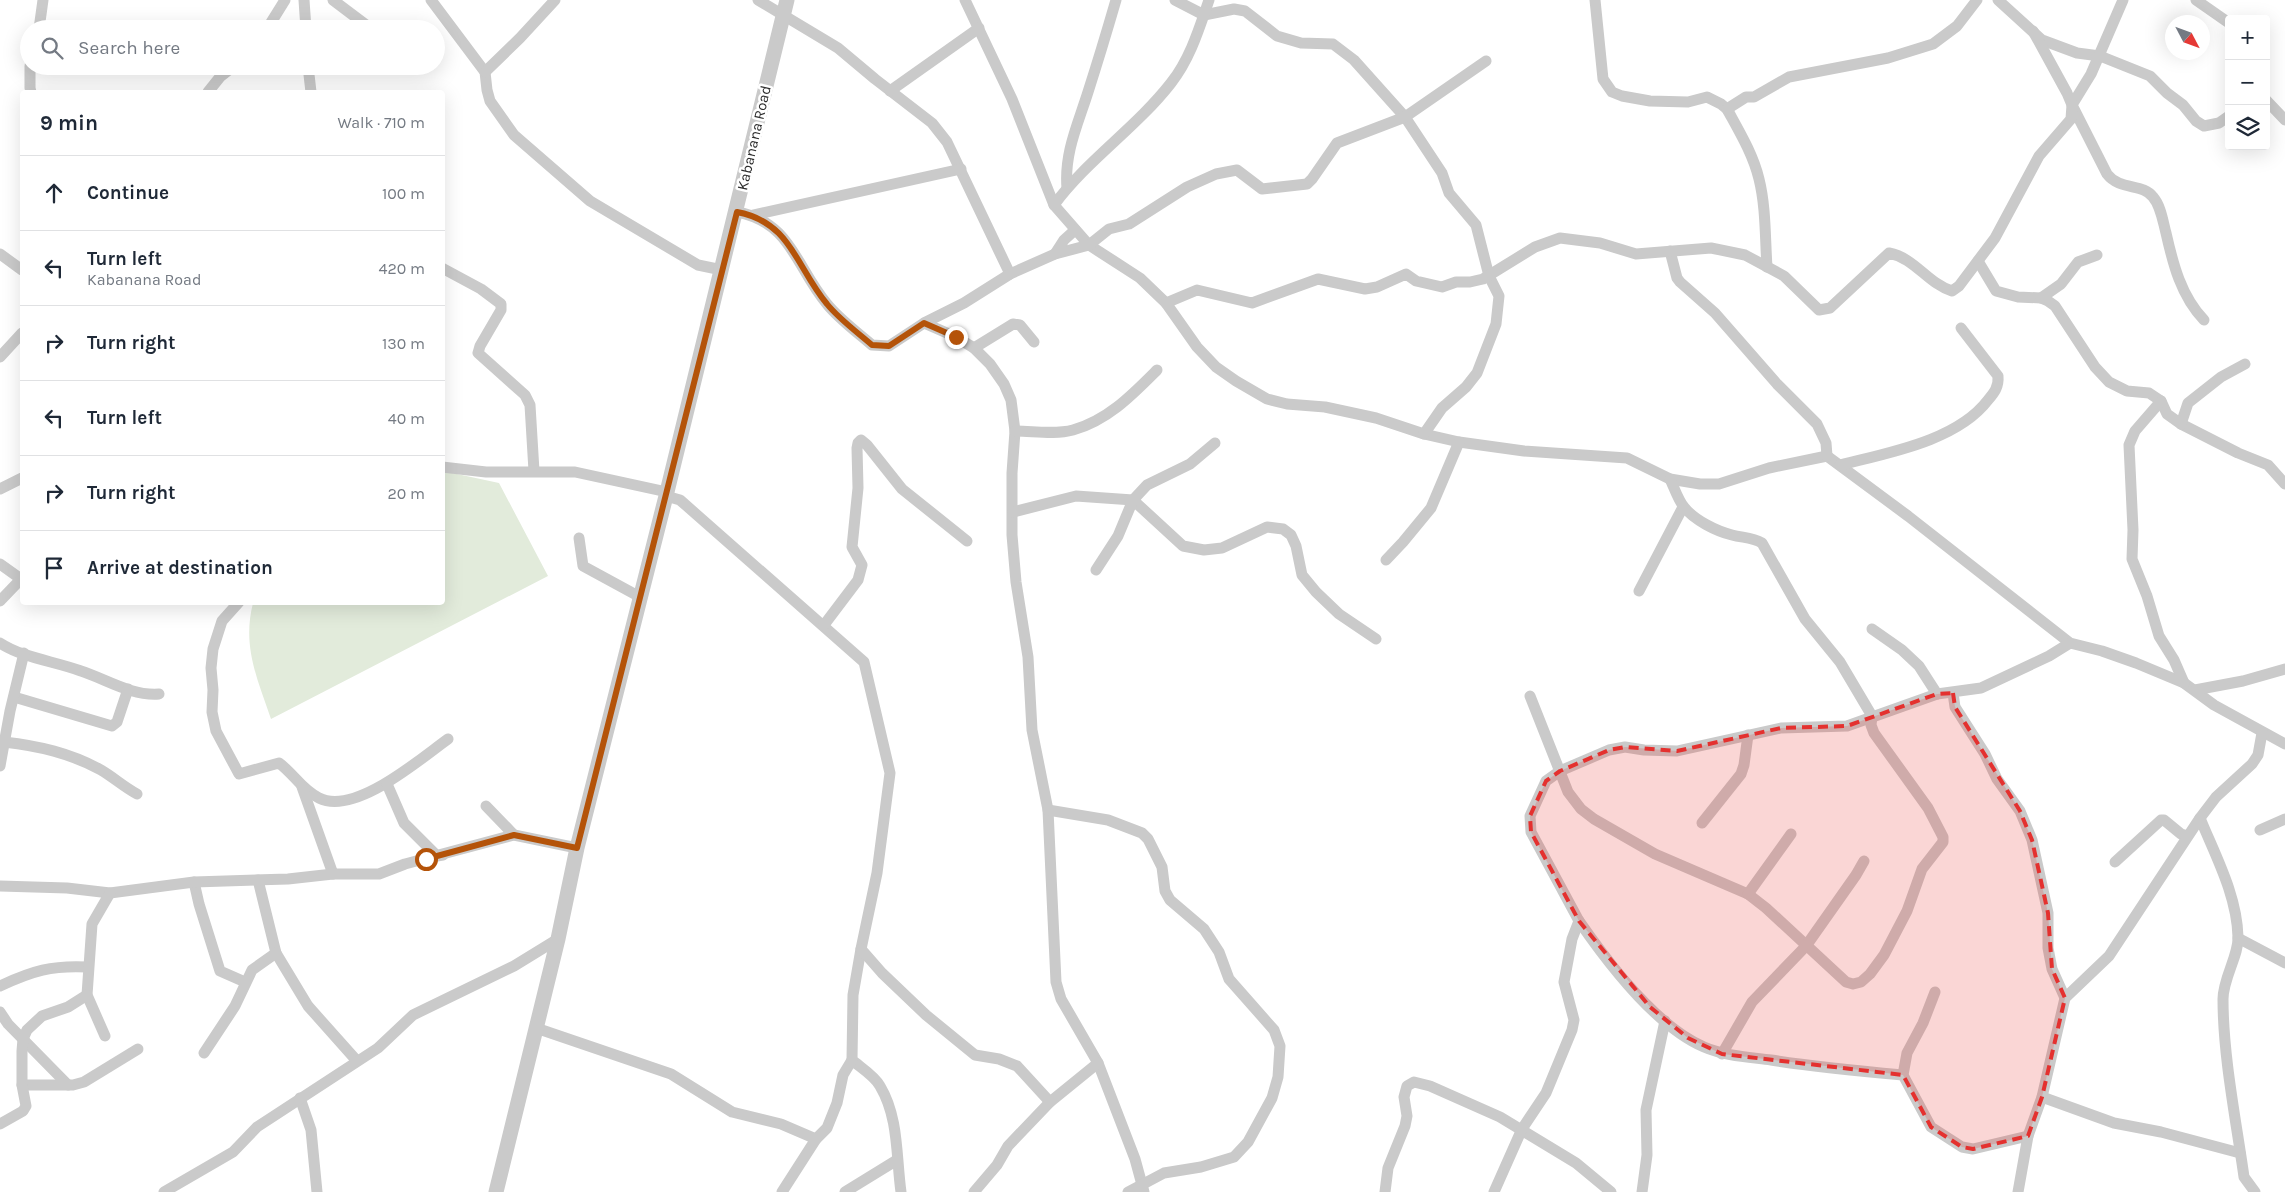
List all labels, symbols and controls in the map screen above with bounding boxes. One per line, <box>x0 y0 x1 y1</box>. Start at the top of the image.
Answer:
north arrow <box>2165 15 2210 60</box>
map controls <box>2225 15 2270 150</box>
button: + <box>2225 15 2270 60</box>
search box <box>20 20 445 75</box>
icon: search <box>38 34 66 62</box>
text: Search here <box>78 37 180 59</box>
button: − <box>2225 60 2270 105</box>
street label: Kabanana Road <box>733 84 775 192</box>
button: layers <box>2225 105 2270 150</box>
text: 9 min <box>40 111 98 135</box>
text: Walk · 710 m <box>337 113 425 132</box>
icon: ahead <box>40 179 68 207</box>
text: Continue <box>87 182 169 204</box>
text: 100 m <box>382 184 425 203</box>
text: Turn left <box>87 248 162 270</box>
icon: left <box>40 254 68 282</box>
text: 420 m <box>379 259 425 278</box>
text: Kabanana Road <box>87 270 201 289</box>
route end <box>945 326 968 349</box>
icon: right <box>40 329 68 357</box>
text: Turn right <box>87 332 176 354</box>
text: 130 m <box>382 334 425 353</box>
icon: left <box>40 404 68 432</box>
text: Turn left <box>87 407 162 429</box>
text: 40 m <box>388 409 425 428</box>
icon: right <box>40 479 68 507</box>
text: Turn right <box>87 482 176 504</box>
text: 20 m <box>387 484 425 503</box>
icon: arrive <box>40 554 68 582</box>
text: Arrive at destination <box>87 557 273 579</box>
route start <box>415 848 438 871</box>

